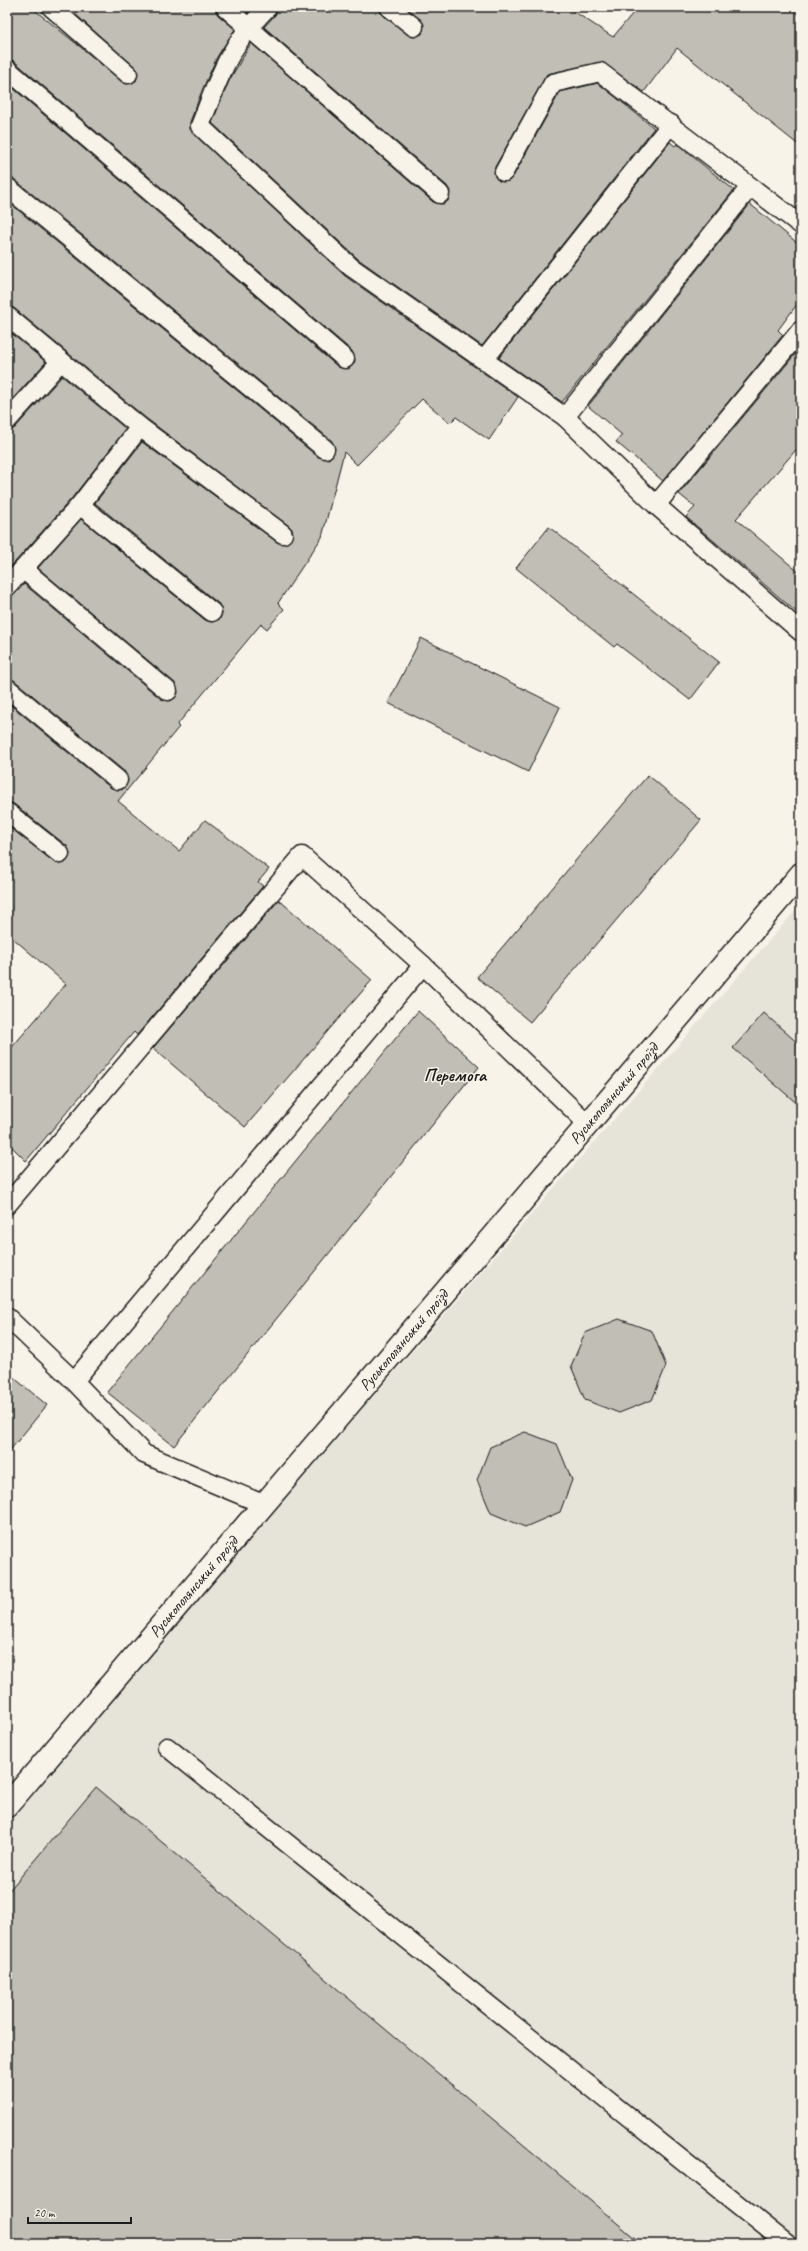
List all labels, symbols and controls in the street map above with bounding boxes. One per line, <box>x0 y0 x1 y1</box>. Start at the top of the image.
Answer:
street label: Руськополянський проїзд <box>565 1037 664 1148</box>
district label: Перемога <box>424 1064 488 1086</box>
street label: Руськополянський проїзд <box>355 1284 454 1395</box>
street label: Руськополянський проїзд <box>145 1531 244 1642</box>
scale bar <box>28 2199 131 2225</box>
text: 20 m <box>34 2205 56 2221</box>

